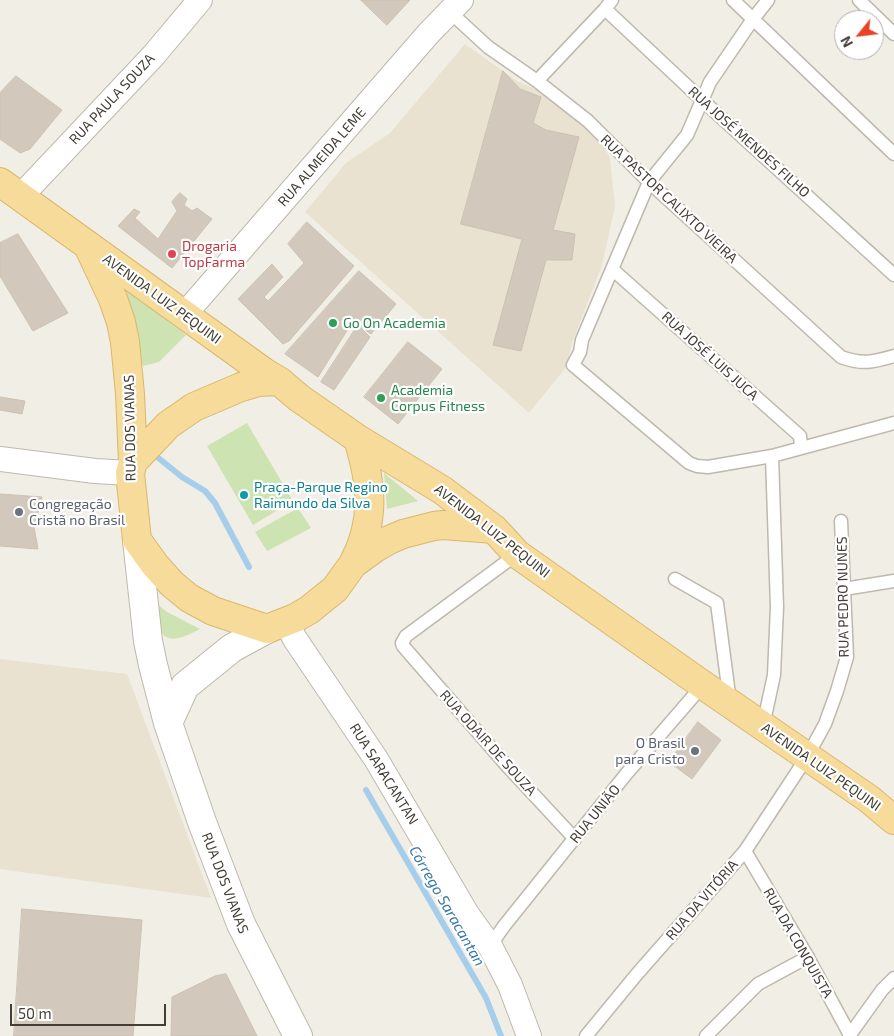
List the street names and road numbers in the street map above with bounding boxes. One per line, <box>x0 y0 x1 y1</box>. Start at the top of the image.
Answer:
street label: RUA PAULA SOUZA <box>66 50 158 148</box>
street label: RUA JOSÉ MENDES FILHO <box>685 83 813 201</box>
street label: RUA ALMEIDA LEME <box>274 104 370 210</box>
street label: RUA PASTOR CALIXTO VIEIRA <box>597 131 741 267</box>
street label: AVENIDA LUIZ PEQUINI <box>100 250 224 348</box>
street label: RUA JOSÉ LUIS JUCA <box>658 308 762 404</box>
street label: RUA DOS VIANAS <box>121 375 139 481</box>
street label: AVENIDA LUIZ PEQUINI <box>431 481 553 581</box>
street label: RUA PEDRO NUNES <box>834 536 852 658</box>
street label: RUA ODAIR DE SOUZA <box>436 687 540 799</box>
street label: AVENIDA LUIZ PEQUINI <box>758 719 884 815</box>
street label: RUA SARACANTAN <box>346 720 422 828</box>
street label: RUA UNIÃO <box>566 781 624 847</box>
street label: RUA DOS VIANAS <box>198 830 252 936</box>
street label: RUA DA VITÓRIA <box>662 856 742 944</box>
street label: RUA DA CONQUISTA <box>760 885 836 1001</box>

